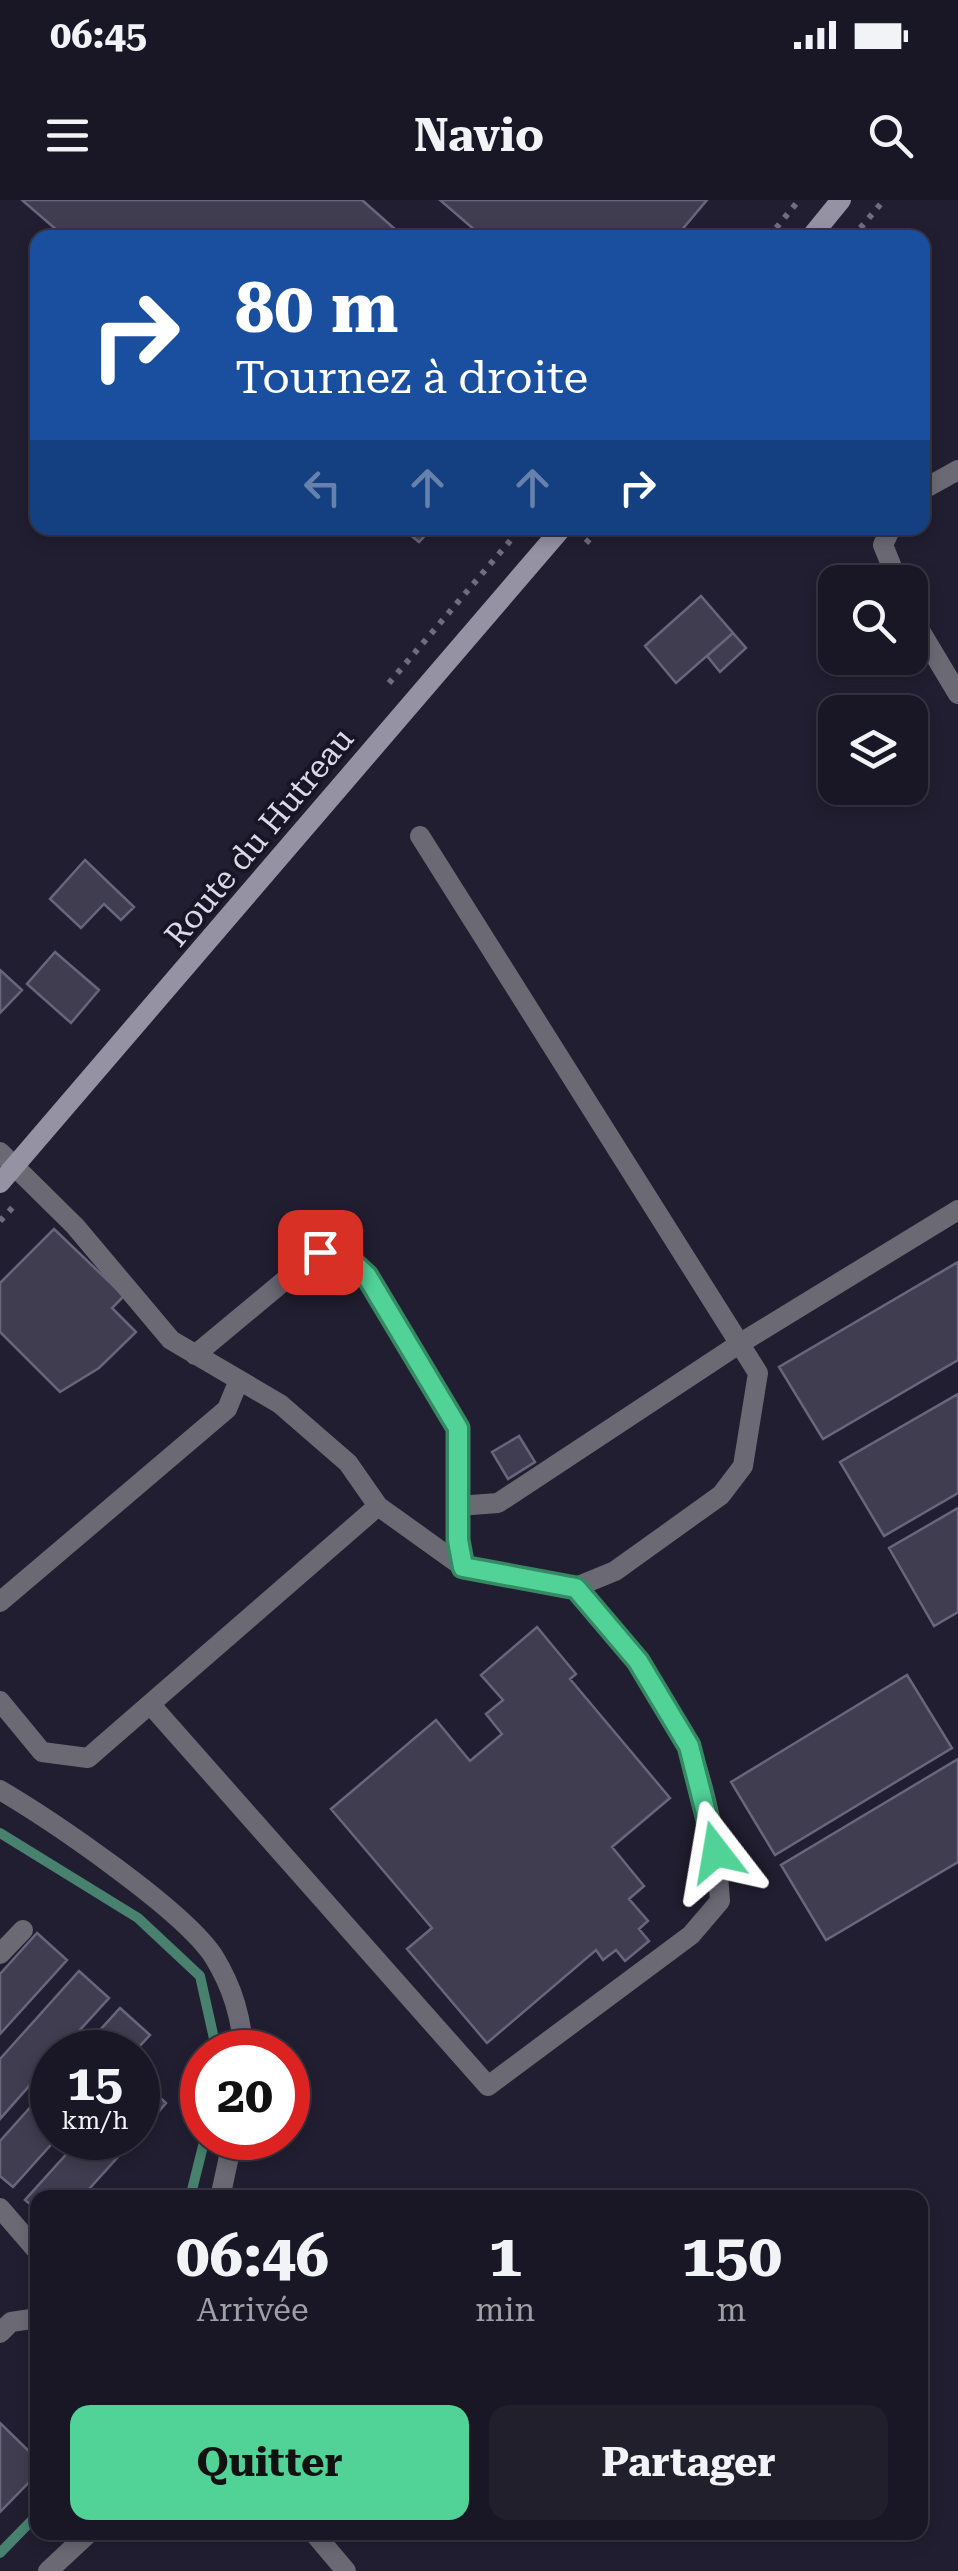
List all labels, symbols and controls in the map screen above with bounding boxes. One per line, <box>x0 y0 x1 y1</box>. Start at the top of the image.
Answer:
text: 06:45 <box>50 13 147 57</box>
icon: menu <box>40 108 95 163</box>
icon: search <box>863 108 918 163</box>
text: Navio <box>414 109 544 162</box>
text: 80 m <box>235 267 399 349</box>
icon: right <box>70 270 200 400</box>
text: Tournez à droite <box>235 351 588 404</box>
icon: left <box>295 460 350 515</box>
icon: ahead <box>400 460 455 515</box>
icon: ahead <box>505 460 560 515</box>
icon: right <box>610 460 665 515</box>
map controls <box>818 565 928 805</box>
button: search <box>818 565 928 675</box>
button: layers <box>818 695 928 805</box>
street label: Route du Hutreau <box>157 720 361 954</box>
pin <box>278 1210 363 1295</box>
icon: arrive <box>293 1225 348 1280</box>
position arrow <box>664 1800 768 1904</box>
speed limit sign: 20 <box>180 2030 310 2160</box>
text: 15 <box>67 2054 123 2112</box>
text: km/h <box>62 2106 128 2135</box>
text: 06:46 <box>176 2220 329 2291</box>
text: 1 <box>488 2220 522 2291</box>
text: 150 <box>681 2220 782 2291</box>
text: Arrivée <box>197 2291 309 2329</box>
text: min <box>475 2291 535 2329</box>
text: m <box>717 2291 746 2329</box>
button: Quitter <box>70 2405 469 2520</box>
button: Partager <box>489 2405 888 2520</box>

